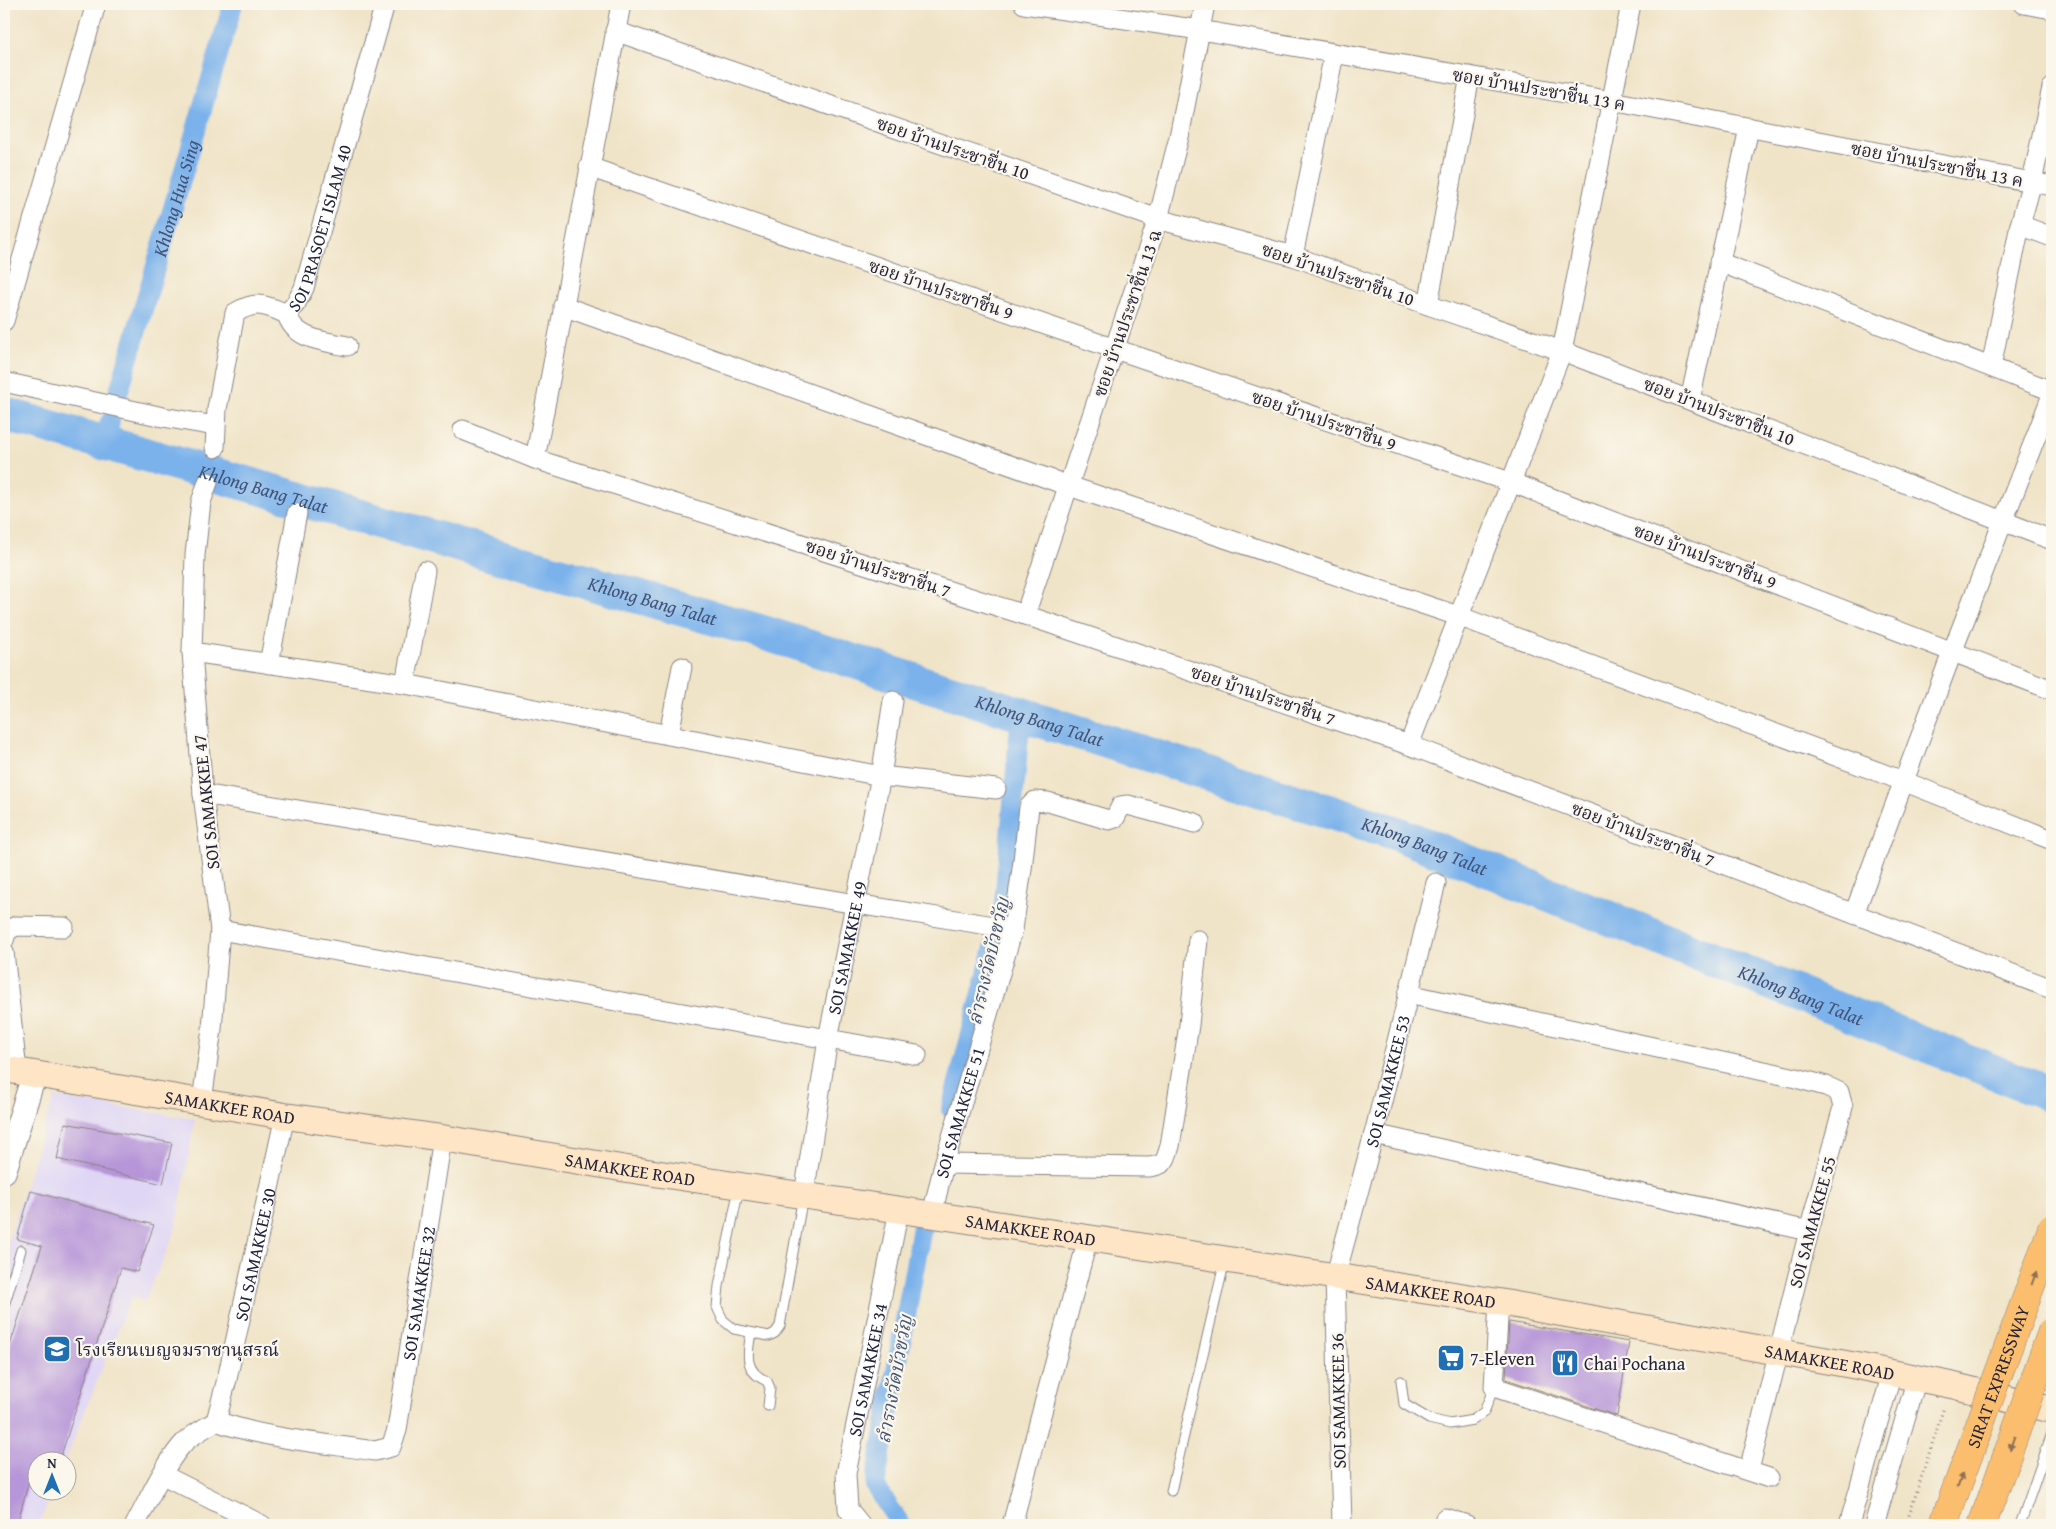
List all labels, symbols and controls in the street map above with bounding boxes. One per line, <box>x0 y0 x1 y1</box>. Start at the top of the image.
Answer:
street label: ซอย บ้านประชาชื่น 13 ค <box>1450 60 1628 118</box>
street label: ซอย บ้านประชาชื่น 10 <box>873 109 1033 187</box>
street label: ซอย บ้านประชาชื่น 13 ค <box>1848 134 2026 194</box>
water label: Khlong Hua Sing <box>145 136 206 261</box>
street label: SOI PRASOET ISLAM 40 <box>281 141 358 317</box>
street label: ซอย บ้านประชาชื่น 13 ฉ <box>1086 225 1168 401</box>
street label: ซอย บ้านประชาชื่น 10 <box>1258 235 1418 313</box>
street label: ซอย บ้านประชาชื่น 9 <box>865 252 1017 326</box>
street label: ซอย บ้านประชาชื่น 10 <box>1639 370 1799 452</box>
street label: ซอย บ้านประชาชื่น 9 <box>1248 383 1400 457</box>
water label: Khlong Bang Talat <box>195 457 332 521</box>
street label: ซอย บ้านประชาชื่น 9 <box>1630 516 1780 596</box>
street label: ซอย บ้านประชาชื่น 7 <box>802 532 954 604</box>
water label: Khlong Bang Talat <box>584 568 721 633</box>
street label: ซอย บ้านประชาชื่น 7 <box>1187 658 1339 732</box>
water label: Khlong Bang Talat <box>971 686 1108 754</box>
street label: SOI SAMAKKEE 47 <box>185 733 227 871</box>
street label: ซอย บ้านประชาชื่น 7 <box>1568 794 1718 874</box>
water label: Khlong Bang Talat <box>1357 809 1493 883</box>
street label: SOI SAMAKKEE 49 <box>820 879 873 1017</box>
water label: ลำรางวัดบัวขวัญ <box>960 893 1017 1027</box>
water label: Khlong Bang Talat <box>1733 957 1869 1033</box>
street label: SOI SAMAKKEE 53 <box>1358 1012 1416 1150</box>
street label: SOI SAMAKKEE 51 <box>928 1044 991 1181</box>
street label: SAMAKKEE ROAD <box>163 1083 297 1131</box>
street label: SAMAKKEE ROAD <box>563 1145 697 1193</box>
street label: SOI SAMAKKEE 55 <box>1781 1153 1843 1291</box>
street label: SOI SAMAKKEE 30 <box>227 1185 282 1323</box>
street label: SAMAKKEE ROAD <box>963 1206 1098 1253</box>
street label: SOI SAMAKKEE 32 <box>394 1224 442 1362</box>
street label: SAMAKKEE ROAD <box>1364 1268 1498 1315</box>
one-way arrow <box>2030 1270 2038 1285</box>
street label: SOI SAMAKKEE 34 <box>840 1301 893 1439</box>
street label: SIRAT EXPRESSWAY <box>1959 1301 2036 1452</box>
water label: ลำรางวัดบัวขวัญ <box>869 1311 919 1445</box>
street label: SOI SAMAKKEE 36 <box>1323 1333 1353 1469</box>
school or university icon: โรงเรียนเบญจมราชานุสรณ์ <box>42 1334 72 1364</box>
place label: โรงเรียนเบญจมราชานุสรณ์ <box>75 1336 279 1363</box>
street label: SAMAKKEE ROAD <box>1763 1336 1897 1387</box>
supermarket icon: 7-Eleven <box>1436 1343 1466 1373</box>
place label: 7-Eleven <box>1470 1345 1535 1372</box>
restaurant icon: Chai Pochana <box>1550 1348 1580 1378</box>
place label: Chai Pochana <box>1584 1350 1686 1377</box>
one-way arrow <box>2008 1435 2015 1450</box>
north arrow <box>28 1452 78 1502</box>
text: N <box>47 1453 57 1473</box>
one-way arrow <box>1957 1472 1964 1487</box>

